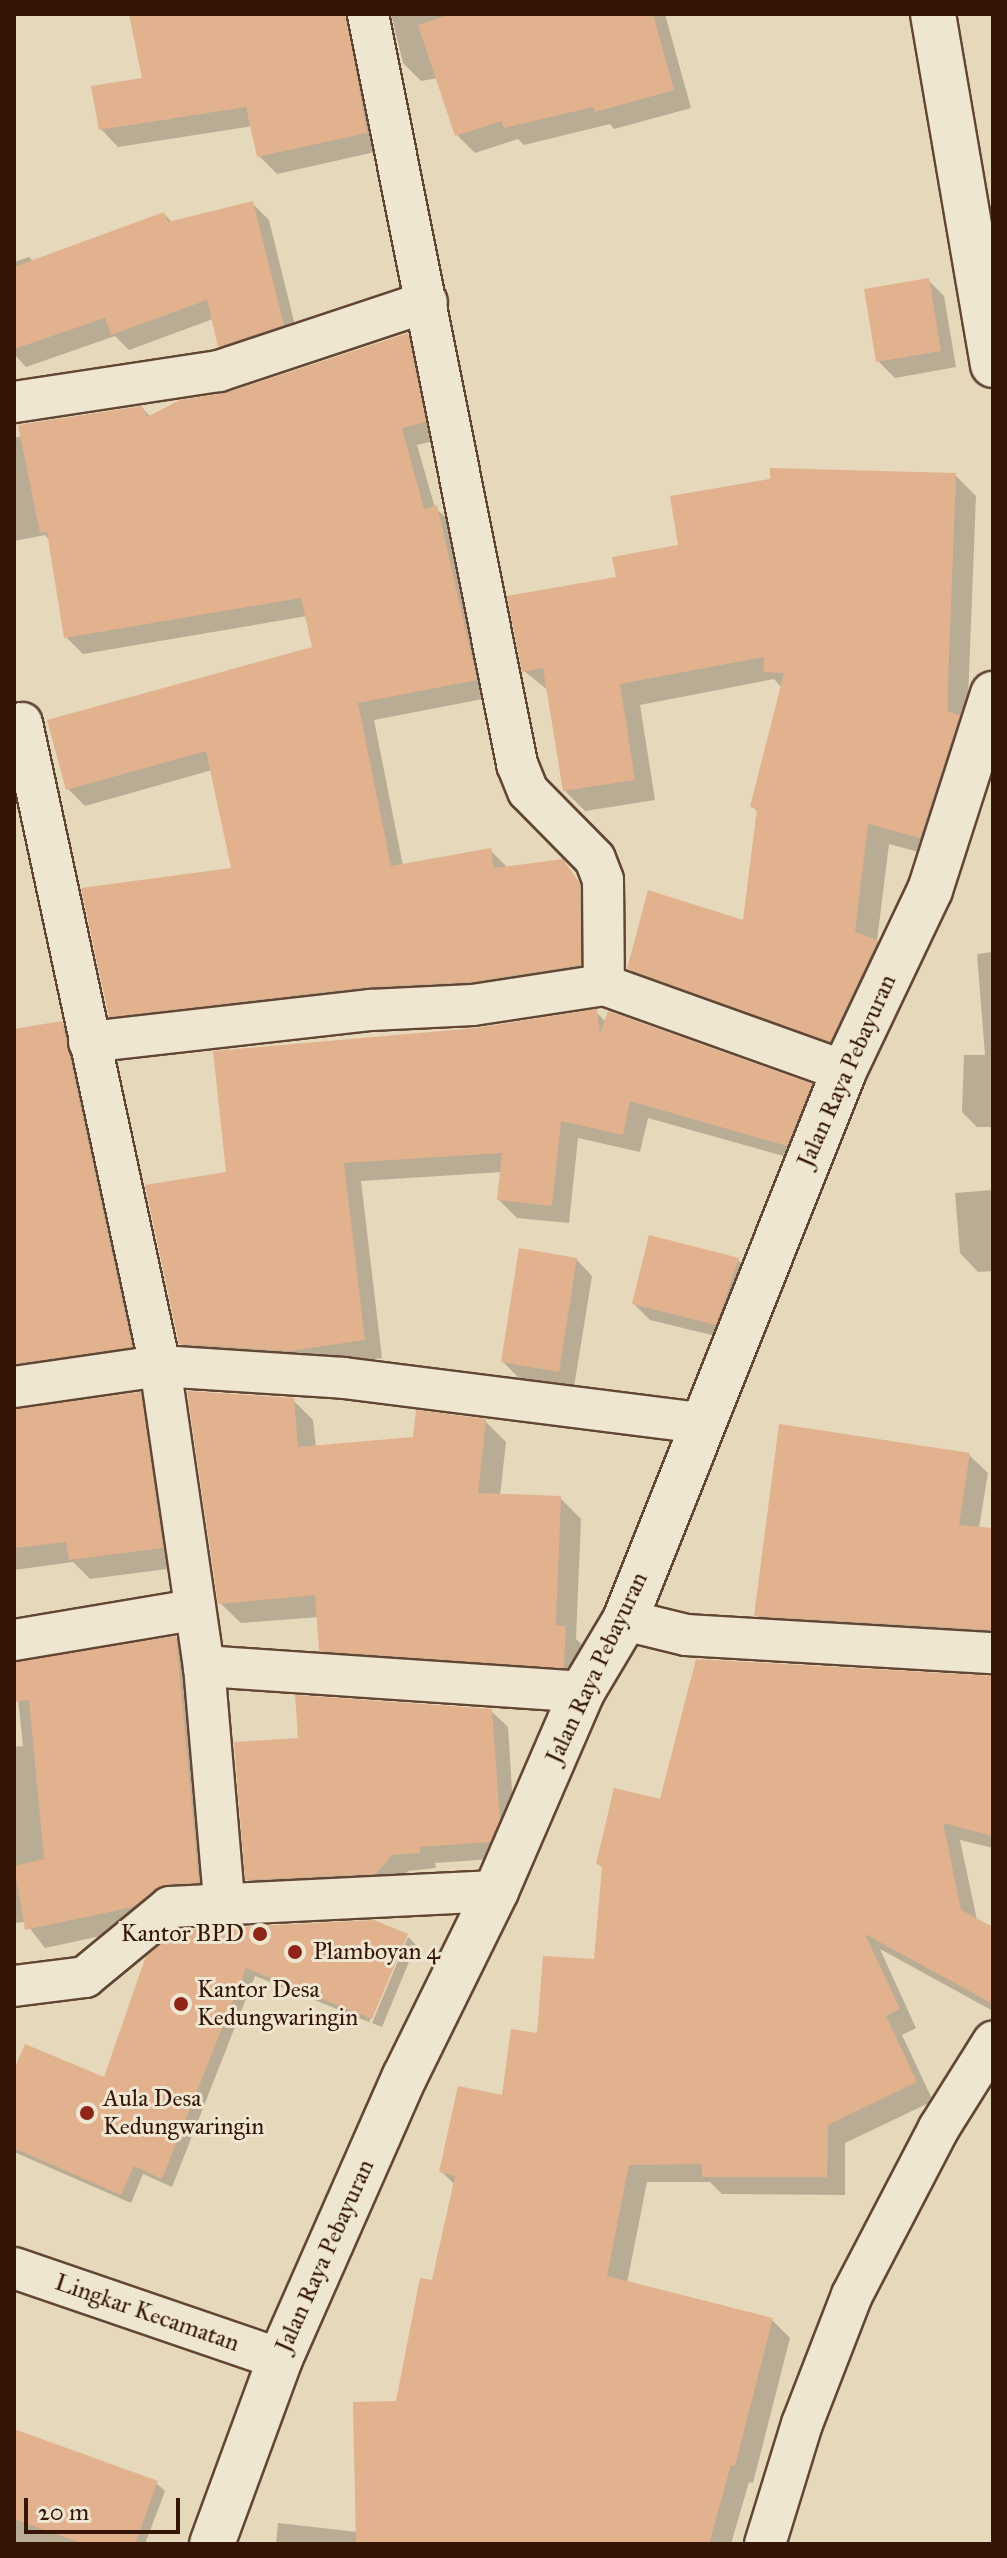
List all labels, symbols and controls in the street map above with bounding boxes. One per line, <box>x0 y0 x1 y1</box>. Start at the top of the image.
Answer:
street label: Jalan Raya Pebayuran <box>792 970 902 1172</box>
street label: Jalan Raya Pebayuran <box>540 1568 654 1768</box>
place label: Kantor BPD <box>121 1920 244 1948</box>
marker: Kantor BPD <box>251 1925 269 1943</box>
place label: Plamboyan 4 <box>313 1938 440 1966</box>
marker: Plamboyan 4 <box>284 1941 306 1963</box>
place label: Kantor Desa Kedungwaringin <box>197 1976 358 2032</box>
marker: Kantor Desa Kedungwaringin <box>172 1995 190 2013</box>
place label: Aula Desa Kedungwaringin <box>103 2085 264 2141</box>
marker: Aula Desa Kedungwaringin <box>78 2104 96 2122</box>
street label: Jalan Raya Pebayuran <box>270 2155 380 2357</box>
street label: Lingkar Kecamatan <box>51 2268 243 2358</box>
scale bar <box>28 2482 184 2532</box>
text: 20 m <box>38 2497 89 2527</box>

